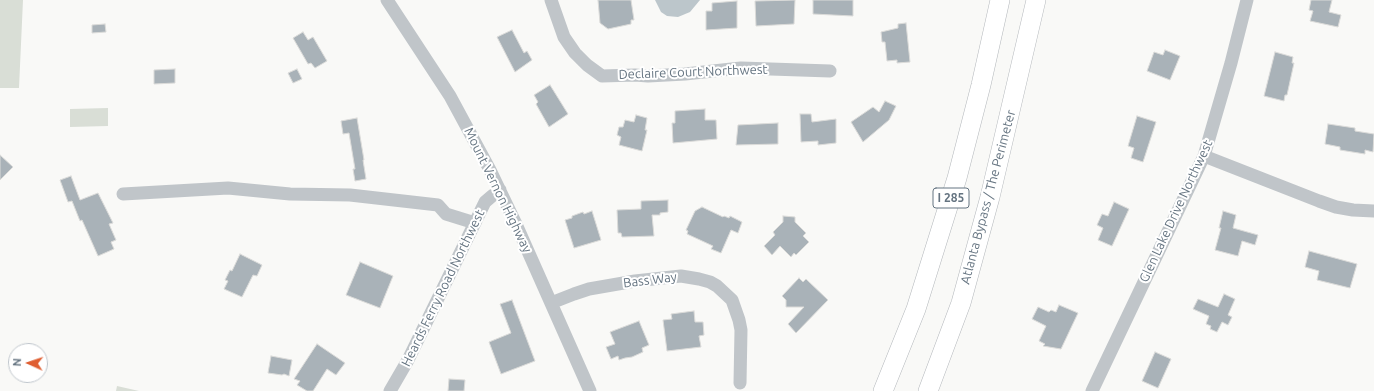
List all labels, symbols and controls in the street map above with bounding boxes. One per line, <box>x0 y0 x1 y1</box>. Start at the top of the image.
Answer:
street label: Declaire Court Northwest <box>618 62 768 82</box>
street label: Atlanta Bypass / The Perimeter <box>957 108 1019 286</box>
street label: Mount Vernon Highway <box>461 125 535 255</box>
street label: Glen Lake Drive Northwest <box>1136 137 1216 285</box>
road number: I 285 <box>933 188 969 208</box>
street label: Heards Ferry Road Northwest <box>398 207 488 369</box>
street label: Bass Way <box>622 269 678 291</box>
north arrow <box>8 343 48 383</box>
text: N <box>11 358 23 367</box>

